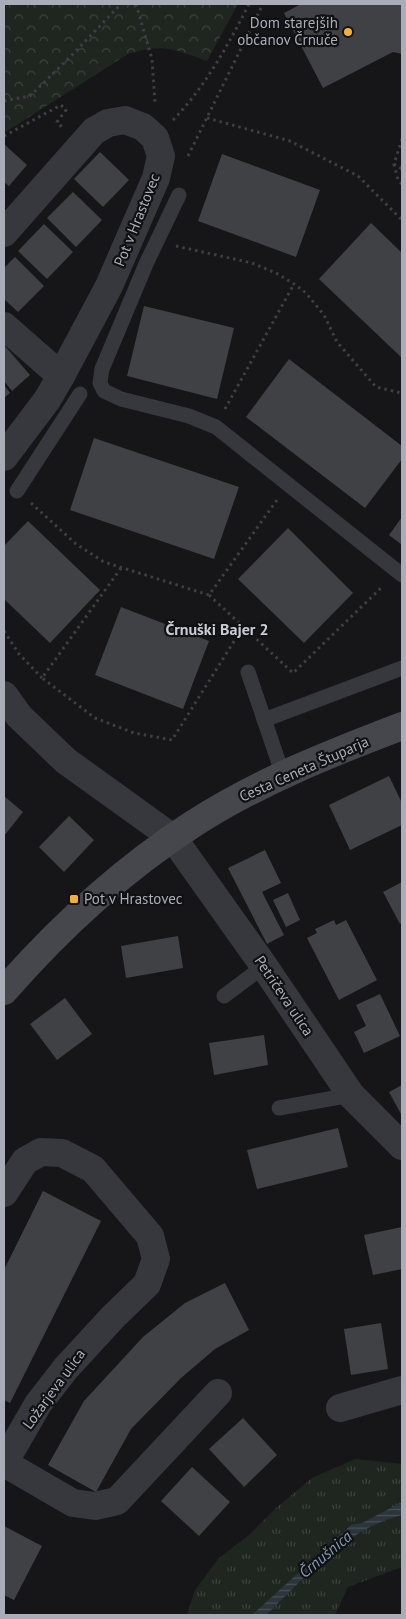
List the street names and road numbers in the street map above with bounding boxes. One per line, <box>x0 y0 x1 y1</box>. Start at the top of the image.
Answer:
street label: Pot v Hrastovec <box>109 170 164 269</box>
street label: Cesta Ceneta Štuparja <box>236 731 372 806</box>
street label: Petričeva ulica <box>251 952 318 1039</box>
street label: Ložarjeva ulica <box>18 1345 89 1433</box>

